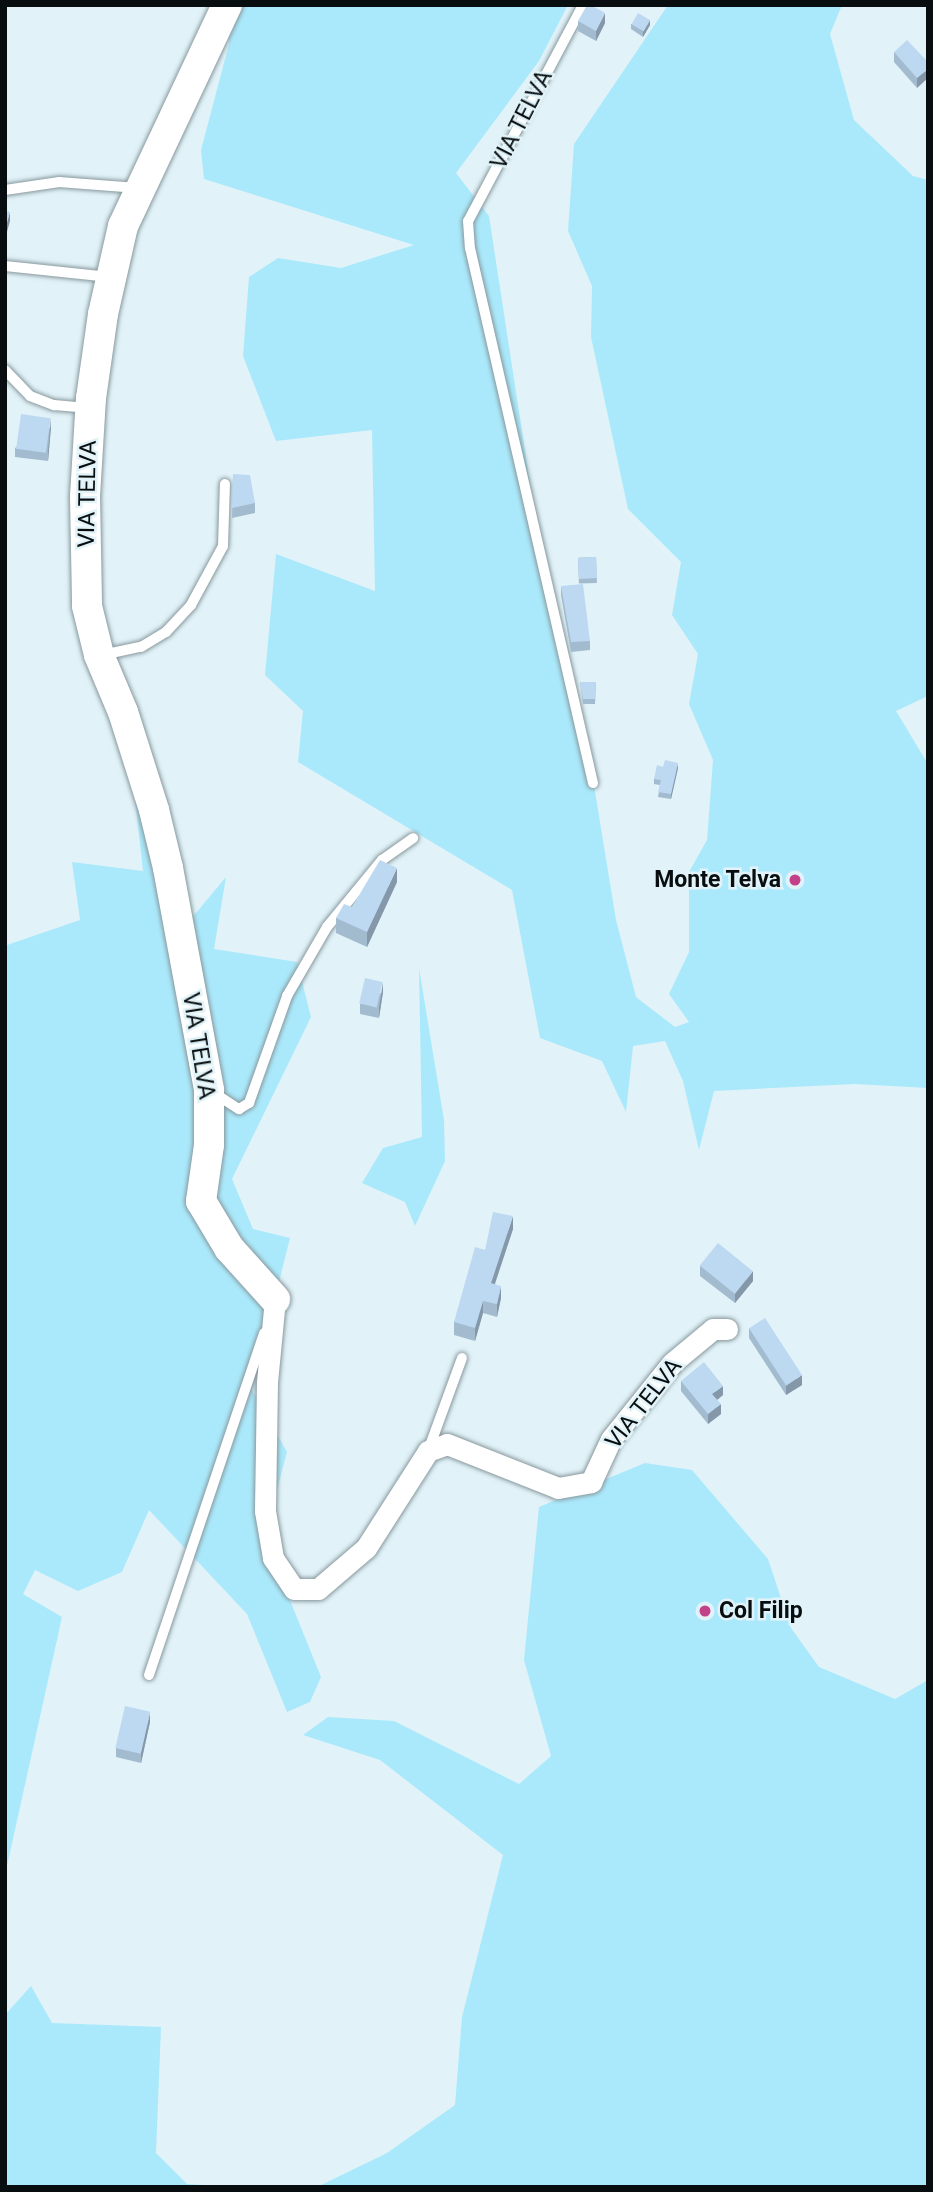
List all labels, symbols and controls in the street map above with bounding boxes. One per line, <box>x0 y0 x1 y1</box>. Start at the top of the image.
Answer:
street label: VIA TELVA <box>485 66 559 174</box>
street label: VIA TELVA <box>73 440 103 548</box>
place label: Monte Telva <box>654 866 781 894</box>
marker: Monte Telva <box>787 872 803 888</box>
street label: VIA TELVA <box>176 991 220 1101</box>
street label: VIA TELVA <box>600 1353 688 1455</box>
place label: Col Filip <box>719 1597 803 1625</box>
marker: Col Filip <box>697 1603 713 1619</box>

